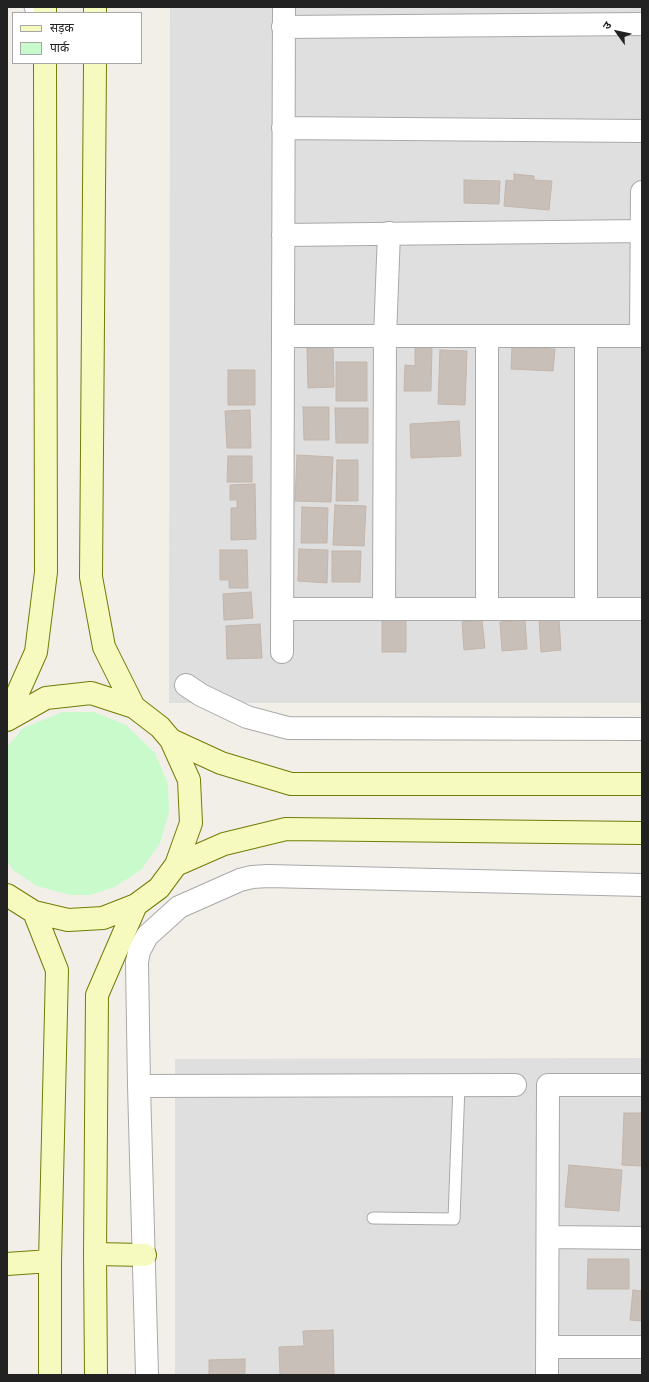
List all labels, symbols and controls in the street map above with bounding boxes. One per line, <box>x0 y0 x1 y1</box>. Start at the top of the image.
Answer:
legend <box>12 12 142 64</box>
north arrow <box>597 12 637 52</box>
text: उ <box>599 19 615 32</box>
text: सड़क <box>50 20 74 35</box>
text: पार्क <box>50 40 69 55</box>

